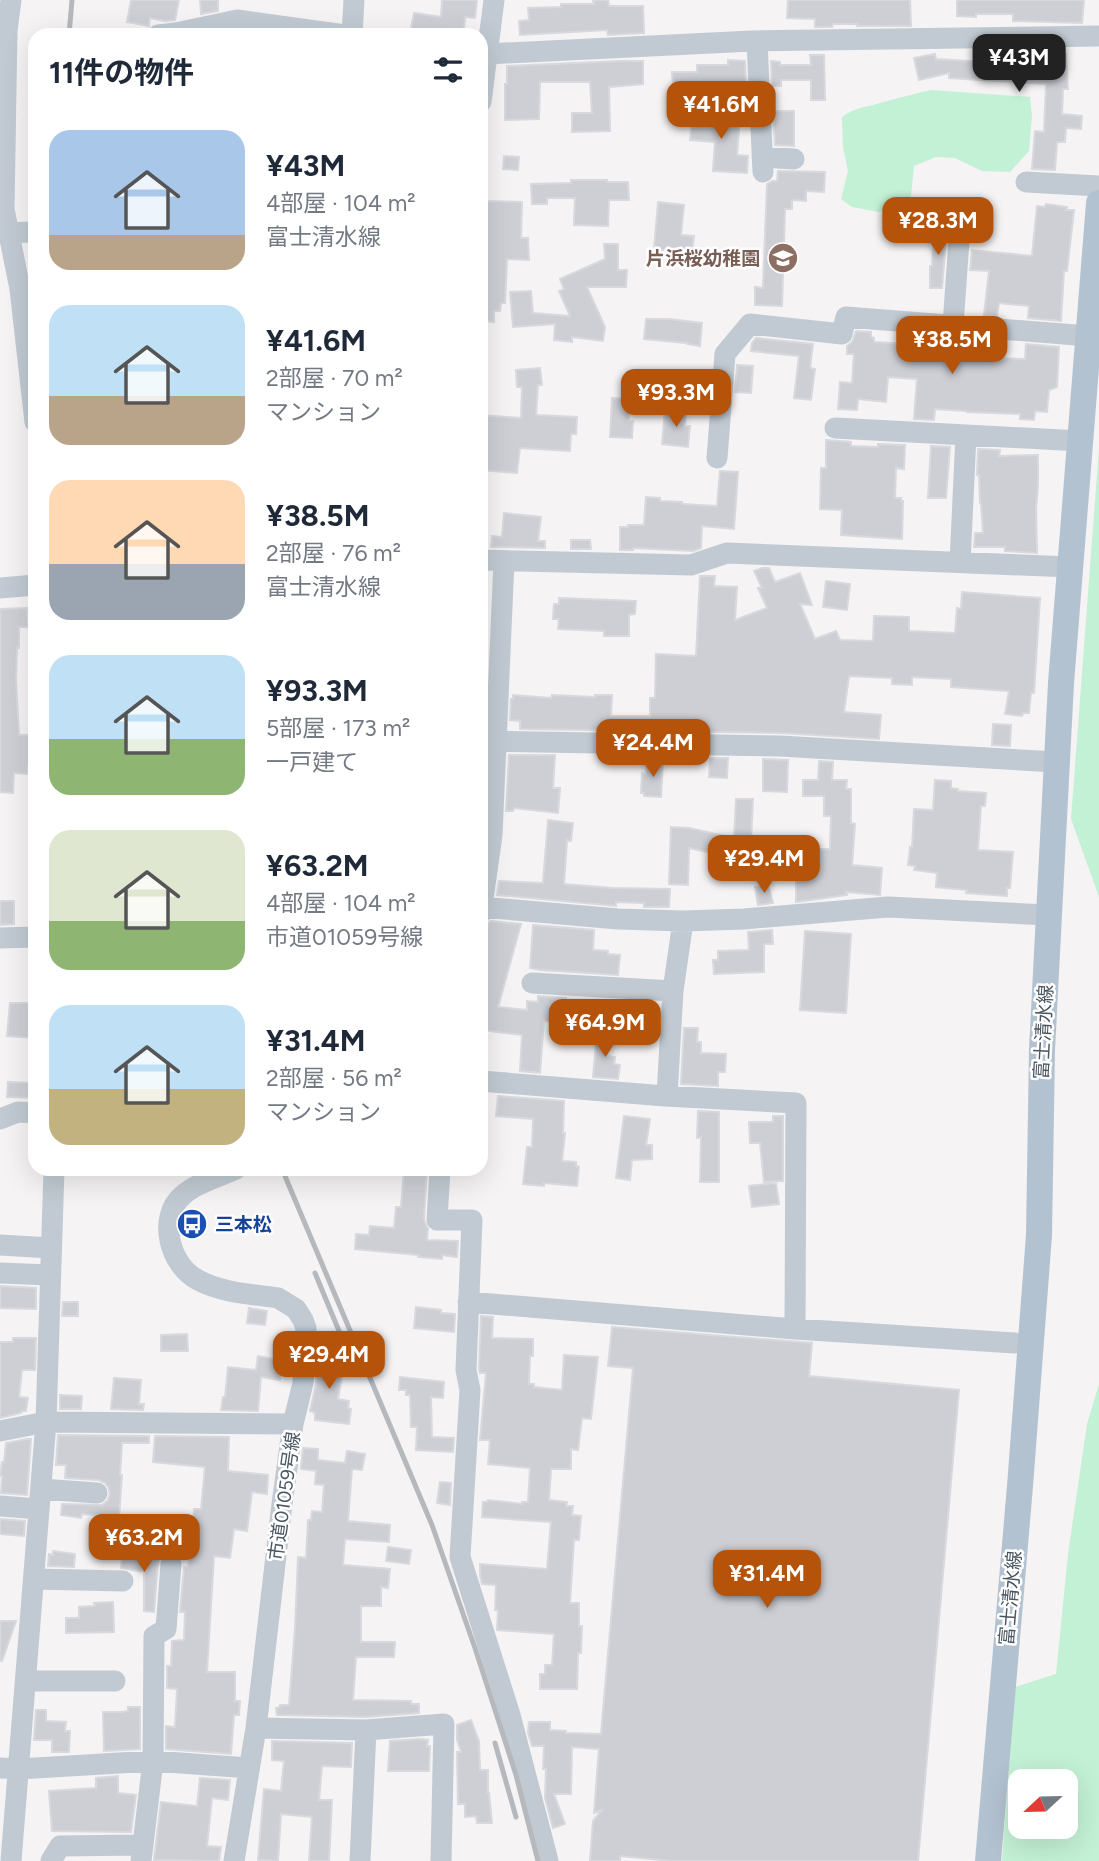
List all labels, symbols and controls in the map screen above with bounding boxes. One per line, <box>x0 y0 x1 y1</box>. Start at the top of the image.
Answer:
pin: ¥43M <box>978 34 1060 94</box>
text: ¥43M <box>989 43 1049 71</box>
icon: filters <box>429 51 467 89</box>
text: 11件の物件 <box>49 54 194 91</box>
pin: ¥41.6M <box>664 82 778 141</box>
text: ¥41.6M <box>683 90 759 118</box>
text: ¥43M <box>266 147 345 184</box>
icon: home <box>105 158 189 242</box>
text: 4部屋 · 104 m² <box>266 189 416 217</box>
pin: ¥28.3M <box>881 198 995 257</box>
text: ¥28.3M <box>898 206 978 234</box>
text: 富士清水線 <box>266 223 381 251</box>
school or university icon: 片浜桜幼稚園 <box>766 241 800 275</box>
place label: 片浜桜幼稚園 <box>646 247 760 270</box>
pin: ¥38.5M <box>895 316 1009 376</box>
text: ¥41.6M <box>266 322 366 359</box>
text: ¥38.5M <box>912 325 992 353</box>
icon: home <box>105 333 189 417</box>
text: 2部屋 · 70 m² <box>266 364 403 392</box>
pin: ¥93.3M <box>619 370 733 429</box>
text: ¥93.3M <box>637 378 715 406</box>
text: マンション <box>266 398 381 426</box>
text: ¥38.5M <box>266 497 370 534</box>
icon: home <box>105 508 189 592</box>
text: 2部屋 · 76 m² <box>266 539 401 567</box>
text: 富士清水線 <box>266 573 381 601</box>
text: ¥93.3M <box>266 672 368 709</box>
icon: home <box>105 683 189 767</box>
text: 5部屋 · 173 m² <box>266 714 410 742</box>
pin: ¥24.4M <box>596 720 710 779</box>
text: ¥24.4M <box>612 728 694 756</box>
text: 一戸建て <box>266 748 358 776</box>
pin: ¥29.4M <box>707 836 821 895</box>
text: ¥29.4M <box>724 844 804 872</box>
text: ¥63.2M <box>266 847 368 884</box>
icon: home <box>105 858 189 942</box>
text: 4部屋 · 104 m² <box>266 889 416 917</box>
text: 市道01059号線 <box>266 923 423 951</box>
street label: 富士清水線 <box>1030 984 1057 1080</box>
pin: ¥64.9M <box>548 1000 662 1059</box>
text: ¥64.9M <box>565 1008 645 1036</box>
text: ¥31.4M <box>266 1022 365 1059</box>
icon: home <box>105 1033 189 1117</box>
text: 2部屋 · 56 m² <box>266 1064 402 1092</box>
text: マンション <box>266 1098 381 1126</box>
bus stop icon: 三本松 <box>175 1207 209 1241</box>
place label: 三本松 <box>215 1213 272 1236</box>
pin: ¥29.4M <box>272 1332 386 1391</box>
text: ¥29.4M <box>289 1340 369 1368</box>
street label: 市道01059号線 <box>264 1430 305 1562</box>
pin: ¥63.2M <box>87 1514 201 1574</box>
text: ¥63.2M <box>105 1523 183 1551</box>
pin: ¥31.4M <box>710 1550 824 1610</box>
street label: 富士清水線 <box>995 1550 1026 1646</box>
text: ¥31.4M <box>729 1559 805 1587</box>
north arrow <box>1008 1769 1078 1839</box>
map controls <box>1008 1769 1078 1839</box>

